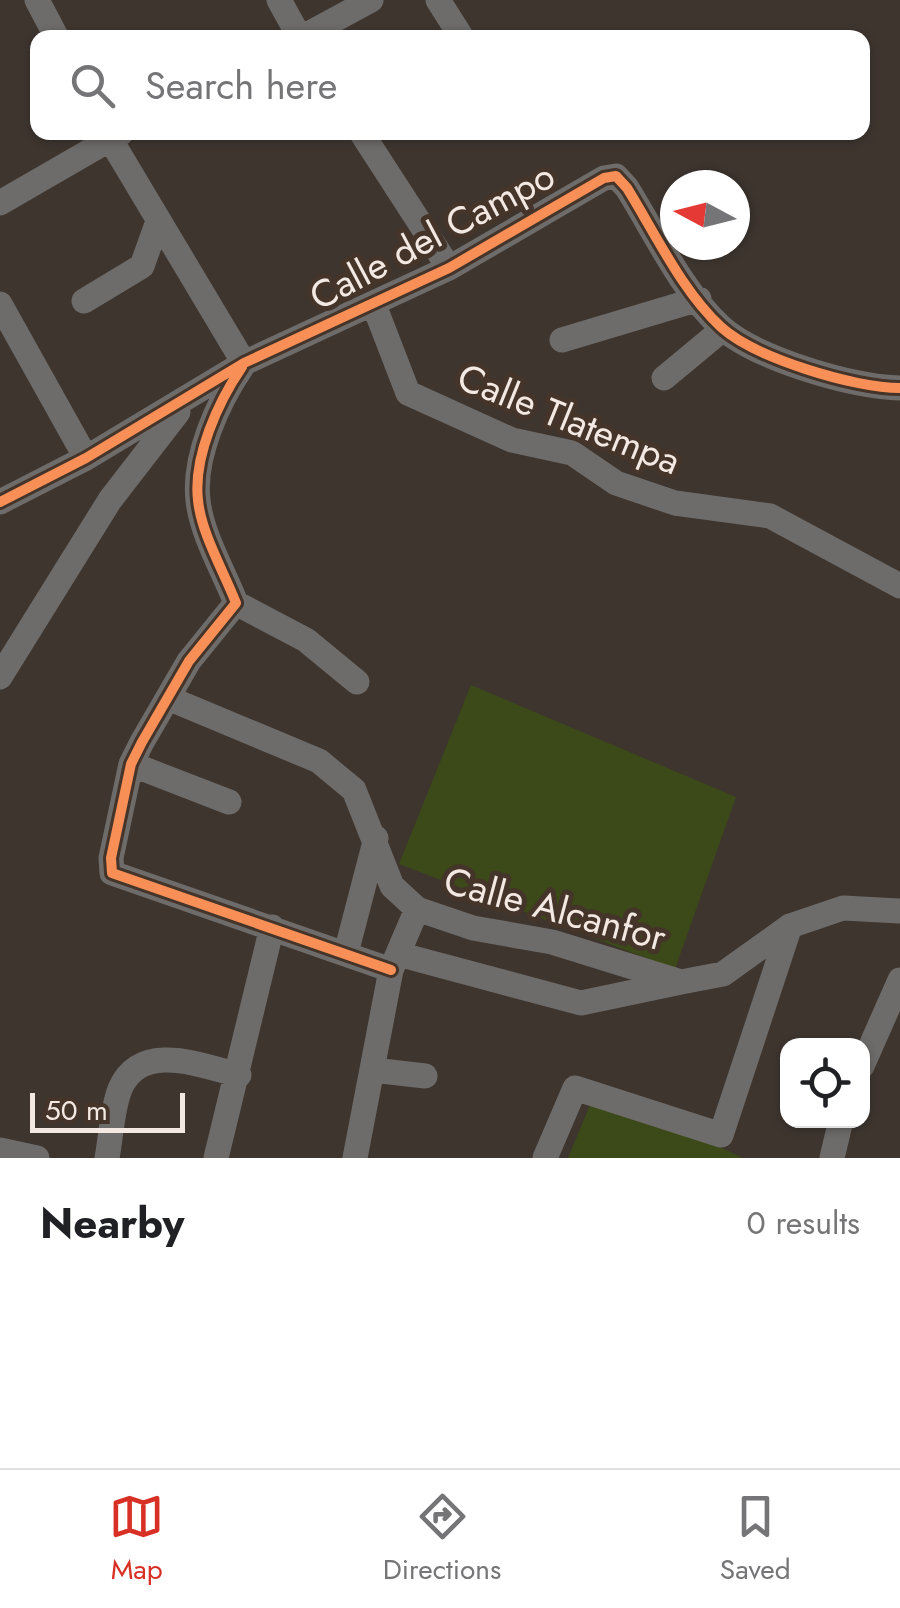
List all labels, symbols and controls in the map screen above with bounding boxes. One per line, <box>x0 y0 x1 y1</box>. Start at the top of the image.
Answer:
search box <box>30 30 870 140</box>
icon: search <box>65 58 120 113</box>
text: Search here <box>145 58 337 113</box>
street label: Calle del Campo <box>299 148 564 323</box>
north arrow <box>660 170 750 260</box>
street label: Calle Tlatempa <box>450 349 689 488</box>
street label: Calle Alcanfor <box>438 852 672 965</box>
map controls <box>780 1038 870 1128</box>
button: locate <box>780 1038 870 1128</box>
scale bar <box>30 1088 185 1132</box>
text: 50 m <box>45 1090 108 1131</box>
text: Nearby <box>40 1193 184 1254</box>
text: 0 results <box>747 1200 860 1246</box>
tab: Map <box>109 1489 164 1590</box>
tab: Directions <box>383 1489 501 1590</box>
tab: Saved <box>720 1489 791 1590</box>

